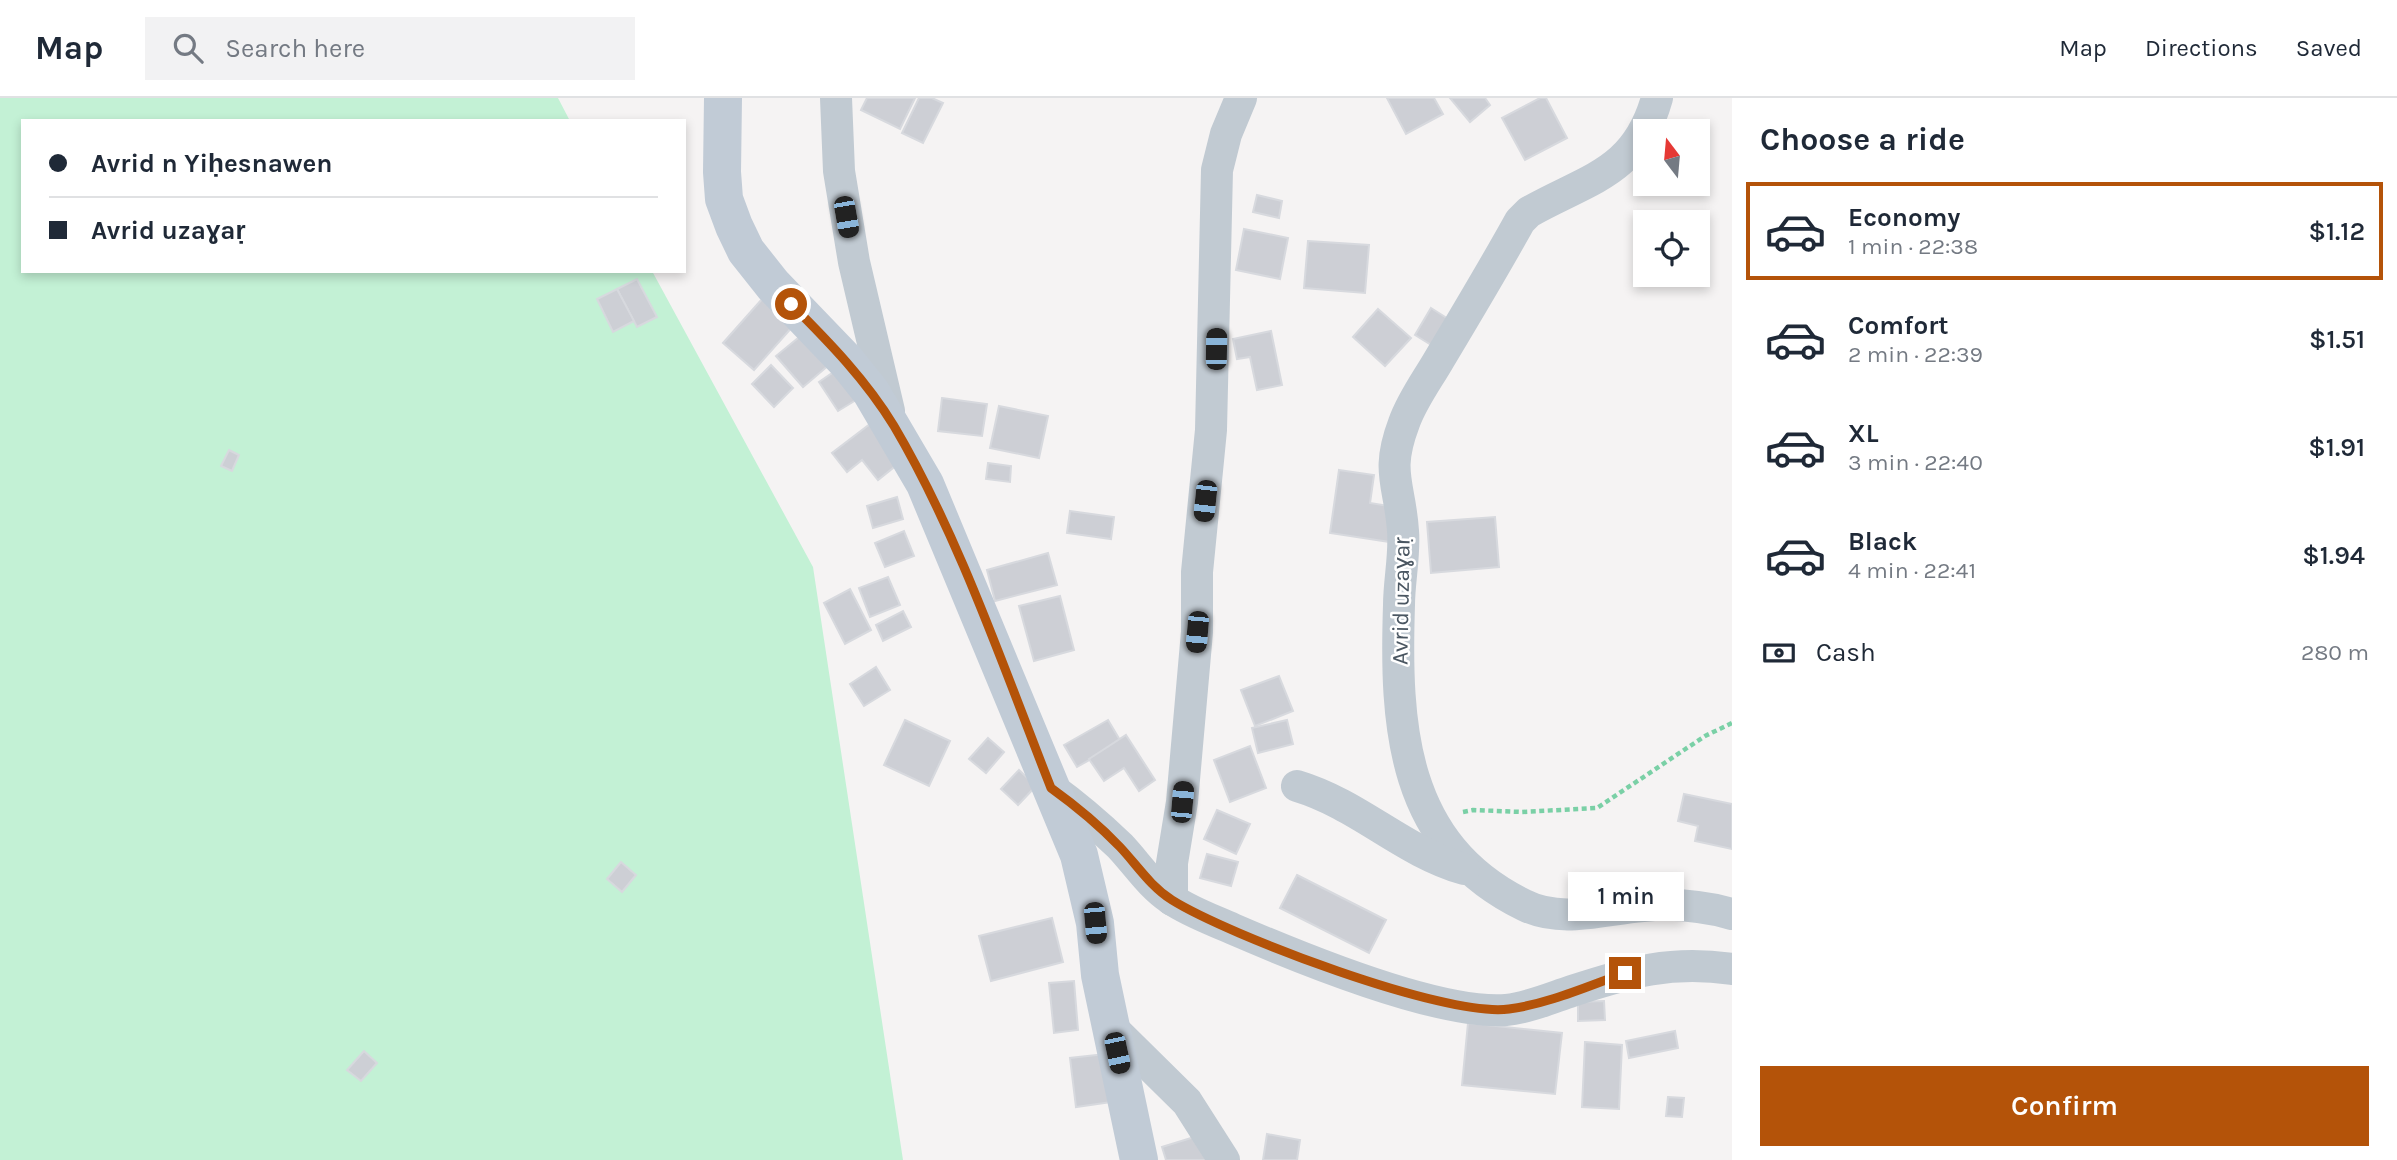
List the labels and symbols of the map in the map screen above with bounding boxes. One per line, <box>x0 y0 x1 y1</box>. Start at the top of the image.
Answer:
north arrow <box>1633 119 1710 196</box>
car <box>833 194 860 240</box>
route start <box>775 288 807 320</box>
car <box>1206 328 1227 370</box>
car <box>1193 479 1218 523</box>
street label: Avrid uzaɣaṛ <box>1386 537 1416 665</box>
car <box>1185 610 1210 654</box>
car <box>1170 780 1195 824</box>
callout: 1 min <box>1567 872 1683 920</box>
car <box>1083 901 1108 945</box>
route end <box>1609 957 1641 989</box>
car <box>1103 1030 1132 1076</box>

